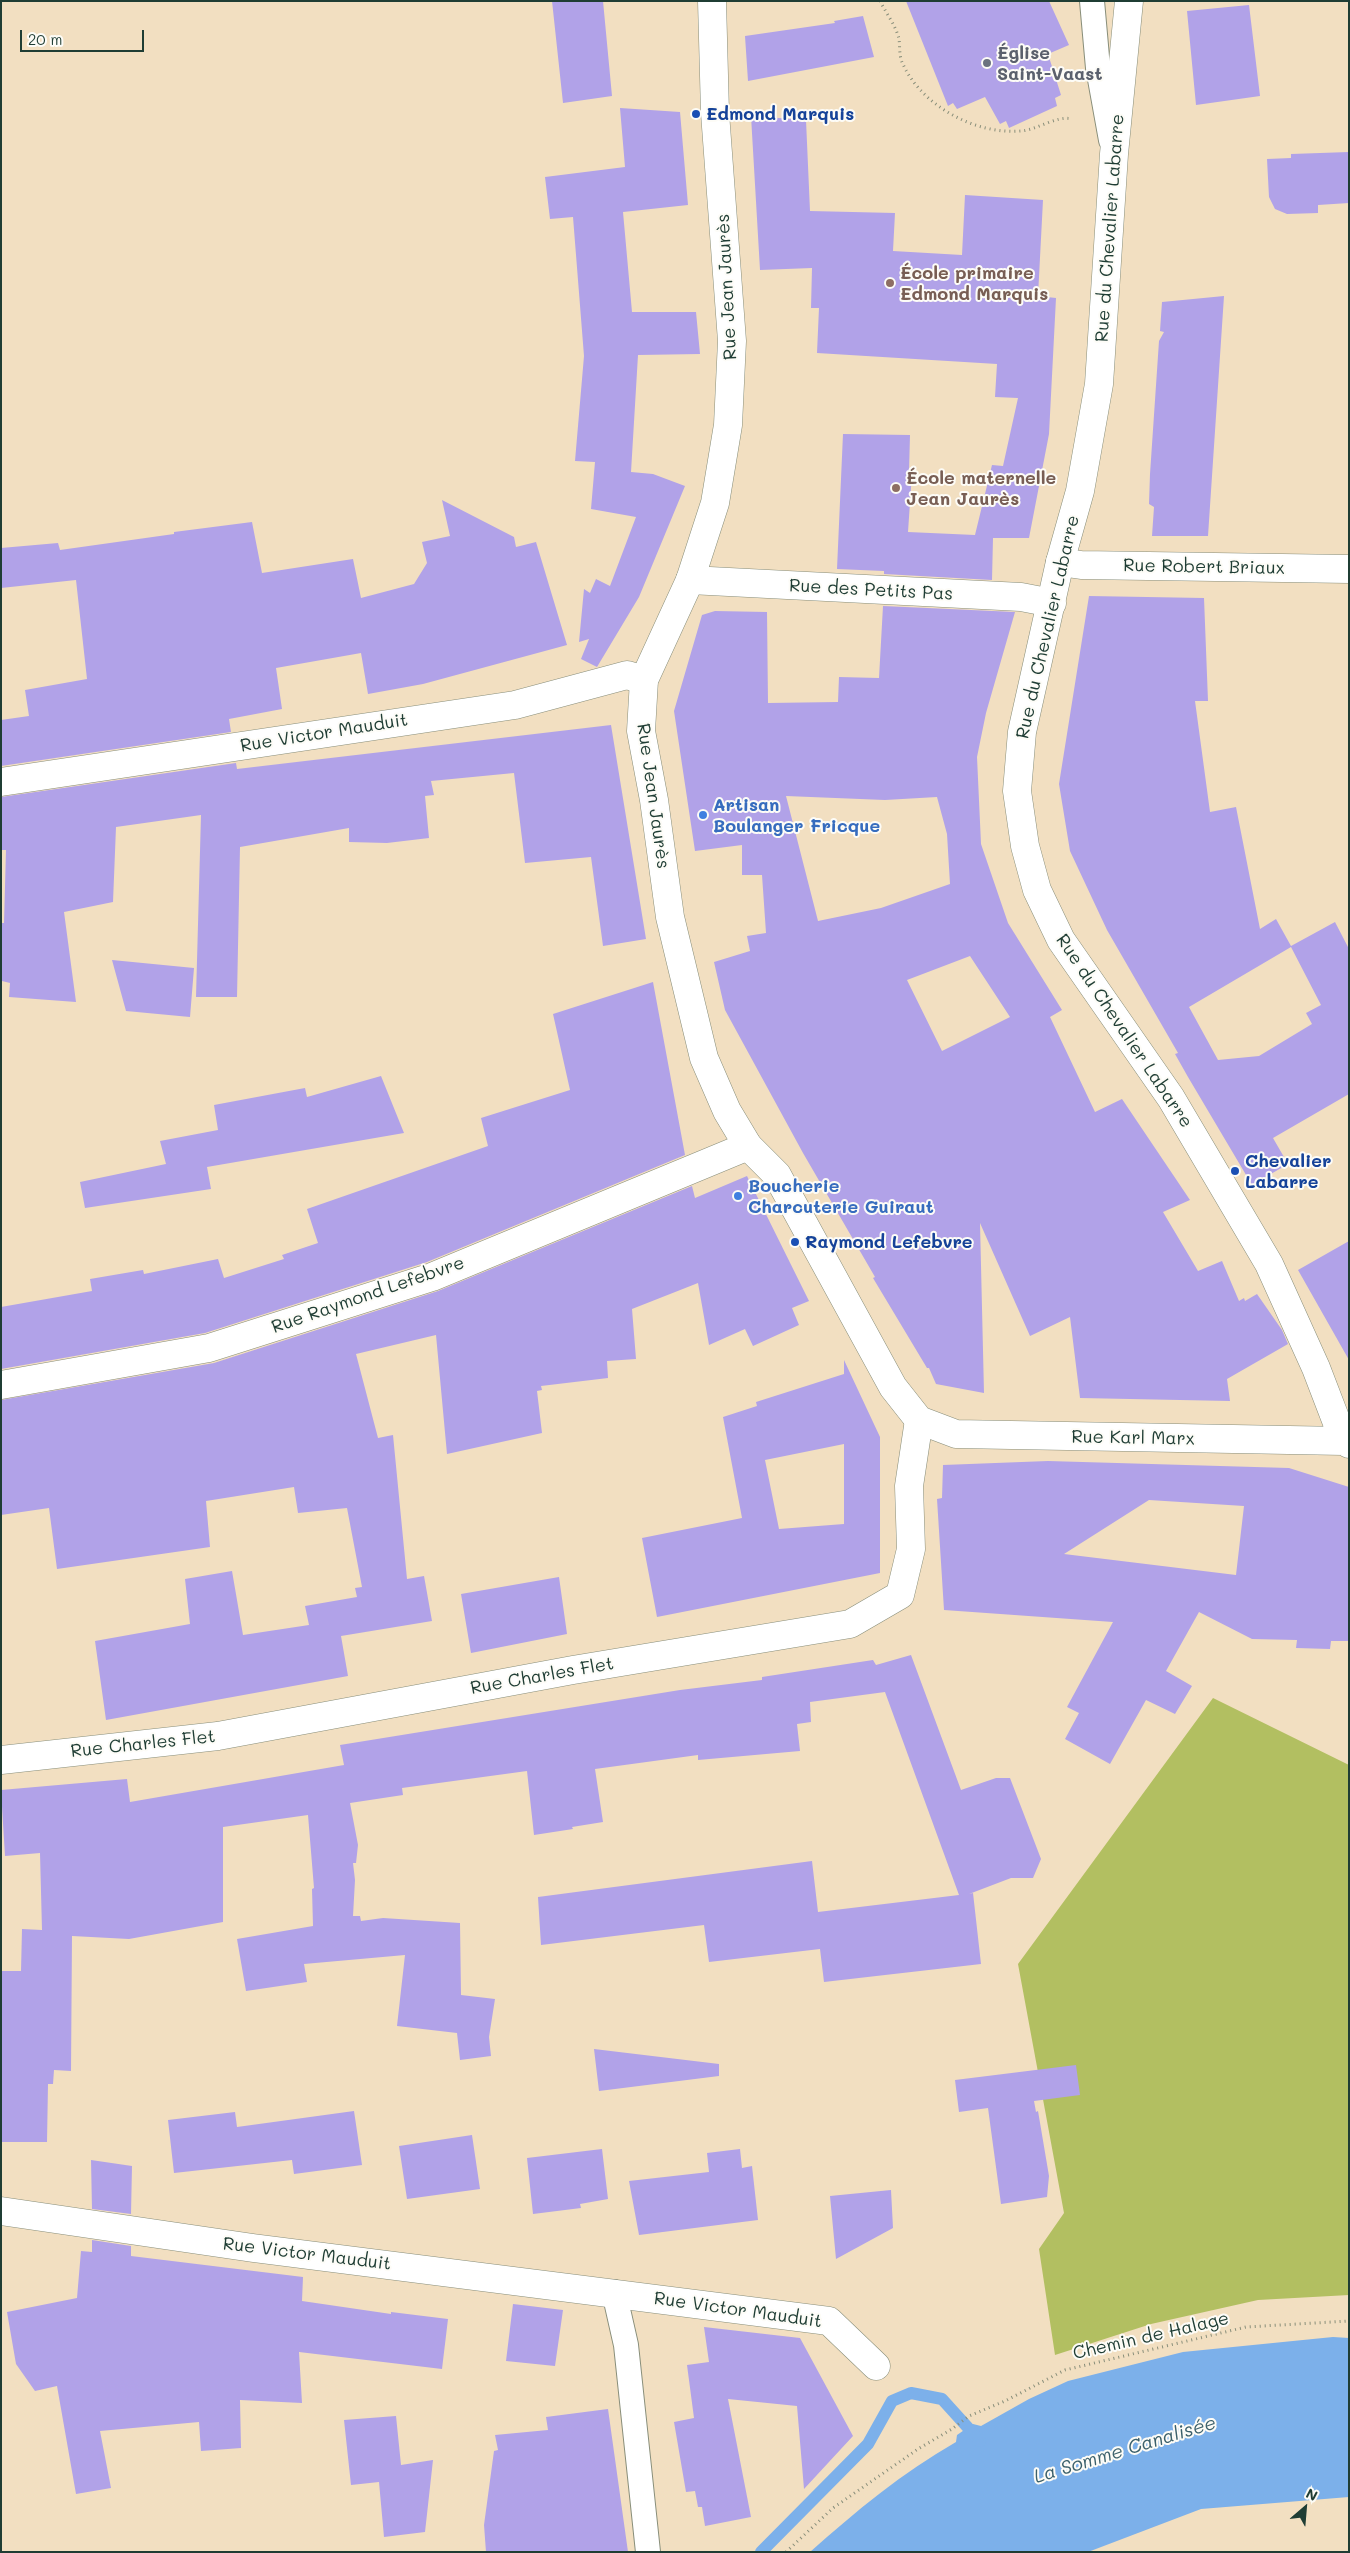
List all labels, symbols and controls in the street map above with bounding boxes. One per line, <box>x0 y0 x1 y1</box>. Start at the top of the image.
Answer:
scale bar <box>22 20 146 52</box>
text: 20 m <box>28 29 62 49</box>
place label: Église Saint-Vaast <box>997 42 1102 84</box>
marker: Église Saint-Vaast <box>981 57 993 69</box>
place label: Edmond Marquis <box>706 103 854 125</box>
marker: Edmond Marquis <box>690 108 702 120</box>
street label: Rue du Chevalier Labarre <box>1091 113 1129 343</box>
street label: Rue Jean Jaurès <box>712 213 742 361</box>
place label: École primaire Edmond Marquis <box>900 262 1048 304</box>
marker: École primaire Edmond Marquis <box>884 277 896 289</box>
place label: École maternelle Jean Jaurès <box>906 467 1056 509</box>
marker: École maternelle Jean Jaurès <box>890 482 902 494</box>
street label: Rue du Chevalier Labarre <box>1012 513 1084 741</box>
street label: Rue Robert Briaux <box>1123 555 1285 579</box>
street label: Rue des Petits Pas <box>788 575 954 605</box>
street label: Rue Victor Mauduit <box>239 709 409 757</box>
street label: Rue Jean Jaurès <box>632 722 674 870</box>
place label: Artisan Boulanger Fricque <box>713 794 880 836</box>
marker: Artisan Boulanger Fricque <box>697 809 709 821</box>
street label: Rue du Chevalier Labarre <box>1051 930 1197 1132</box>
place label: Chevalier Labarre <box>1245 1150 1331 1192</box>
marker: Chevalier Labarre <box>1229 1165 1241 1177</box>
place label: Boucherie Charcuterie Guiraut <box>748 1175 934 1218</box>
marker: Boucherie Charcuterie Guiraut <box>732 1190 744 1202</box>
place label: Raymond Lefebvre <box>805 1231 973 1253</box>
marker: Raymond Lefebvre <box>789 1236 801 1248</box>
street label: Rue Raymond Lefebvre <box>269 1252 467 1338</box>
street label: Rue Karl Marx <box>1071 1426 1195 1450</box>
street label: Rue Charles Flet <box>469 1653 615 1699</box>
street label: Rue Charles Flet <box>70 1726 216 1762</box>
street label: Rue Victor Mauduit <box>222 2233 392 2275</box>
street label: Rue Victor Mauduit <box>653 2288 823 2332</box>
street label: Chemin de Halage <box>1071 2308 1231 2364</box>
water label: La Somme Canalisée <box>1031 2411 1219 2489</box>
north arrow <box>1280 2483 1330 2533</box>
text: N <box>1303 2483 1321 2505</box>

